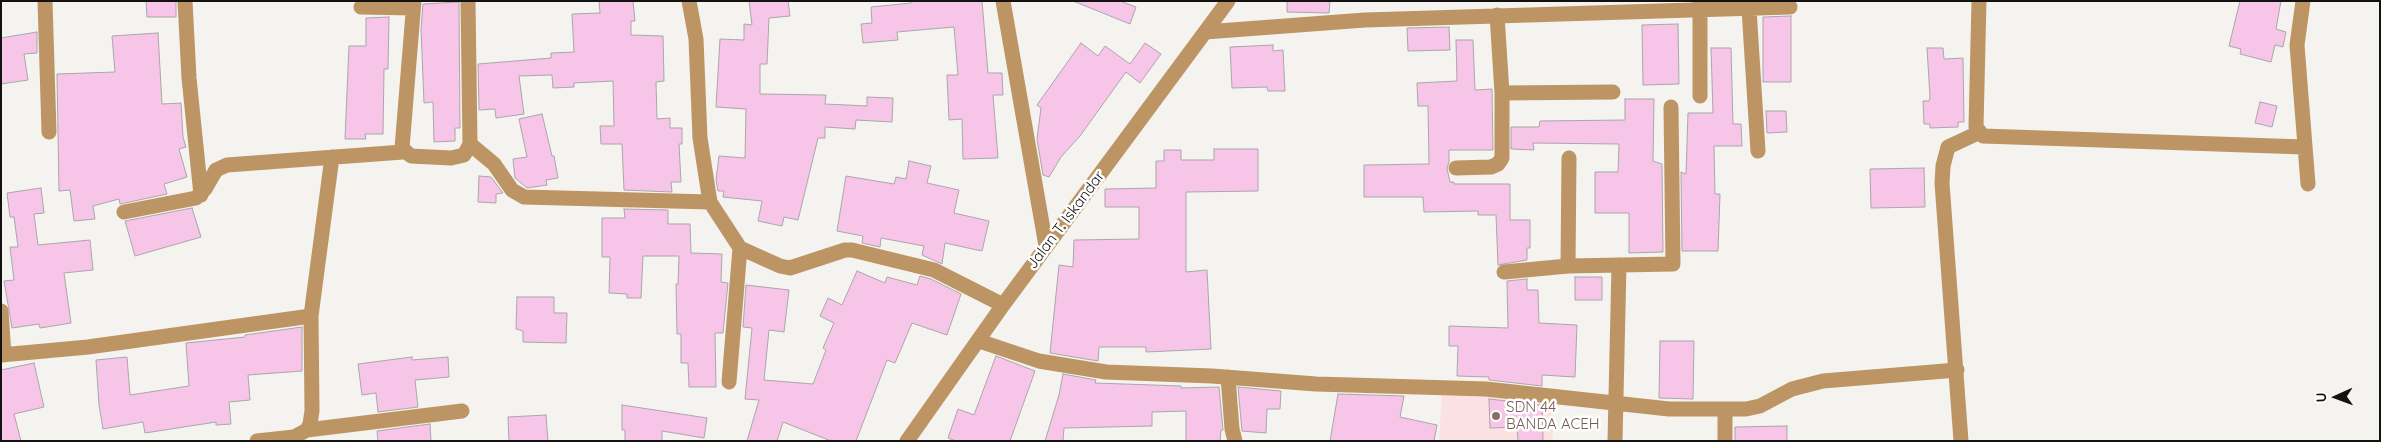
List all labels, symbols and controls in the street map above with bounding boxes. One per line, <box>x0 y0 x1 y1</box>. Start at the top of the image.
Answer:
street label: Jalan T. Iskandar <box>1023 168 1109 272</box>
north arrow <box>2311 372 2361 422</box>
text: U <box>2312 392 2330 403</box>
place label: SDN 44 BANDA ACEH <box>1506 398 1600 433</box>
marker: SDN 44 BANDA ACEH <box>1490 410 1502 422</box>

